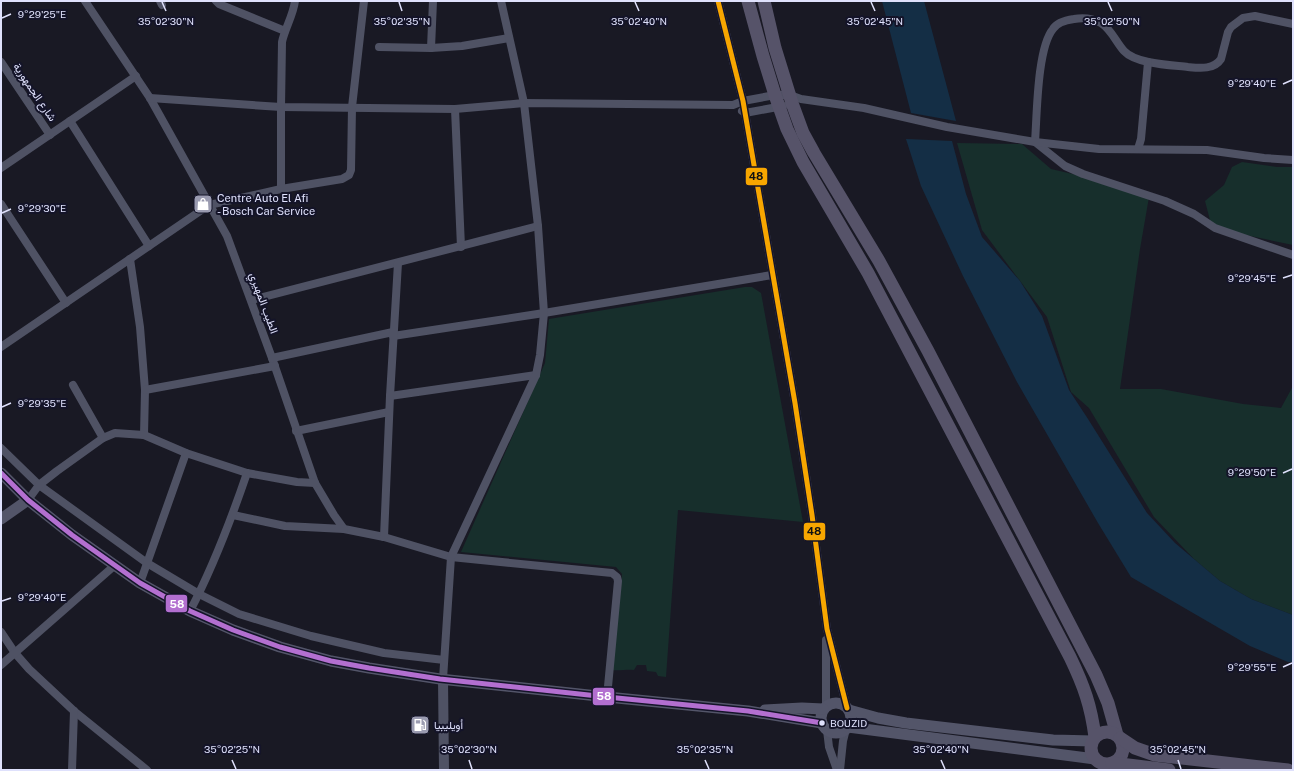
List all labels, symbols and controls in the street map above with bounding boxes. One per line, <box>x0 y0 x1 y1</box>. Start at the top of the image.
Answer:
text: 9°29'25"E <box>18 8 66 20</box>
text: 35°02'30"N <box>138 15 194 27</box>
text: 35°02'35"N <box>374 15 430 27</box>
text: 35°02'40"N <box>611 15 667 27</box>
text: 35°02'45"N <box>847 15 903 27</box>
text: 35°02'50"N <box>1084 15 1140 27</box>
street label: شارع الجمهورية <box>9 61 59 125</box>
text: 9°29'40"E <box>1228 77 1276 89</box>
line badge: 48 <box>745 167 768 186</box>
text: 48 <box>749 170 763 182</box>
place label: Centre Auto El Afi - Bosch Car Service <box>217 192 315 217</box>
shop icon: Centre Auto El Afi - Bosch Car Service <box>192 193 214 215</box>
text: 9°29'30"E <box>18 202 66 214</box>
street label: الطيب المهيري <box>244 271 281 336</box>
text: 9°29'45"E <box>1228 272 1276 284</box>
text: 9°29'35"E <box>18 397 66 409</box>
text: 9°29'50"E <box>1228 466 1276 478</box>
line badge: 48 <box>803 522 826 541</box>
text: 48 <box>807 525 821 537</box>
text: 9°29'40"E <box>18 591 66 603</box>
line badge: 58 <box>165 594 188 613</box>
text: 58 <box>170 598 184 610</box>
text: 9°29'55"E <box>1228 661 1276 673</box>
line badge: 58 <box>592 687 615 706</box>
text: 58 <box>597 690 611 702</box>
fuel station icon: أويليبيا <box>409 714 431 736</box>
place label: BOUZID <box>830 717 867 729</box>
marker: BOUZID <box>817 718 827 728</box>
place label: أويليبيا <box>434 719 463 732</box>
text: 35°02'25"N <box>204 743 260 755</box>
text: 35°02'30"N <box>441 743 497 755</box>
text: 35°02'35"N <box>677 743 733 755</box>
text: 35°02'40"N <box>913 743 969 755</box>
text: 35°02'45"N <box>1150 743 1206 755</box>

